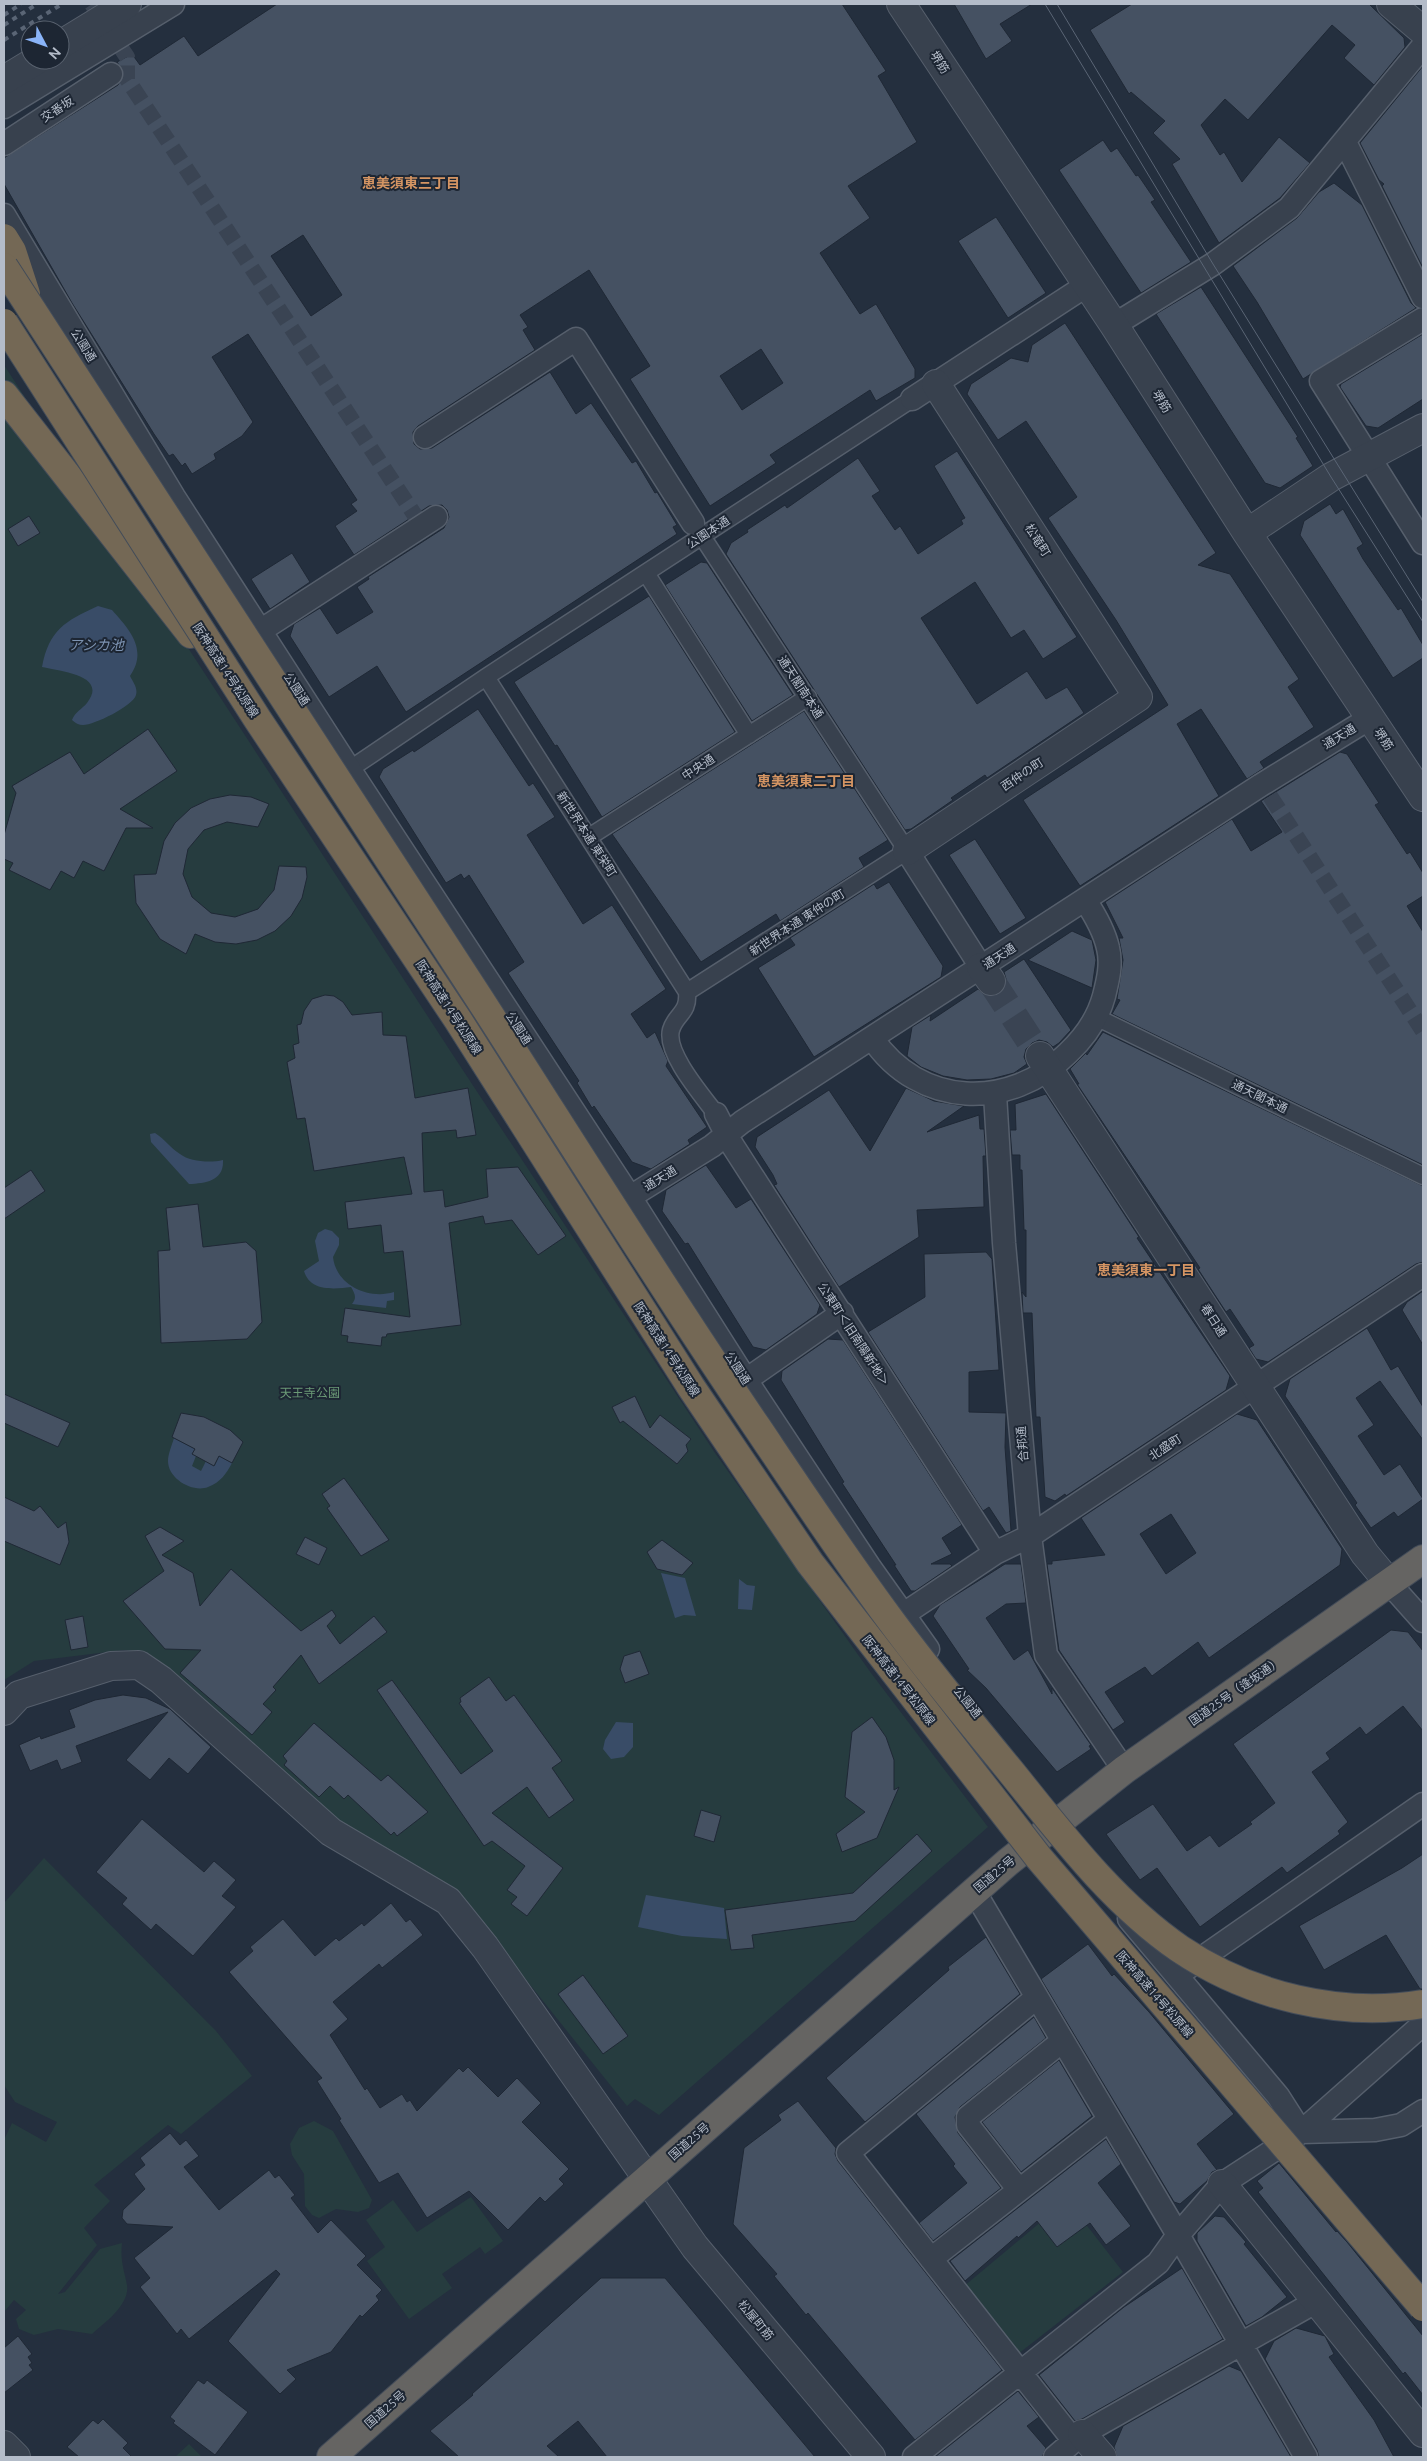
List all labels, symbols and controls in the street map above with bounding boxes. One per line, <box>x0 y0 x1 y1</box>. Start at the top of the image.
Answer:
north arrow <box>20 20 70 70</box>
text: N <box>45 44 64 63</box>
street label: 堺筋 <box>928 48 952 76</box>
street label: 交番坂 <box>38 94 76 124</box>
district label: 恵美須東三丁目 <box>362 175 460 191</box>
street label: 公園通 <box>69 326 99 364</box>
street label: 堺筋 <box>1150 387 1174 415</box>
street label: 公園本通 <box>684 513 732 551</box>
street label: 松竜町 <box>1023 521 1053 559</box>
street label: 阪神高速14号松原線 <box>191 621 261 719</box>
water label: アシカ池 <box>68 637 126 653</box>
street label: 通天閣南本通 <box>776 653 826 721</box>
street label: 公園通 <box>282 670 312 708</box>
street label: 通天通 <box>1320 721 1358 751</box>
street label: 堺筋 <box>1372 725 1396 753</box>
street label: 中央通 <box>679 752 717 782</box>
street label: 西仲の町 <box>998 755 1046 793</box>
district label: 恵美須東二丁目 <box>757 773 855 789</box>
street label: 新世界本通 東栄町 <box>555 789 619 879</box>
street label: 新世界本通 東仲の町 <box>747 886 847 958</box>
street label: 通天通 <box>980 941 1018 971</box>
street label: 阪神高速14号松原線 <box>414 958 484 1056</box>
street label: 公園通 <box>504 1009 534 1047</box>
street label: 通天閣本通 <box>1230 1077 1290 1115</box>
street label: 通天通 <box>641 1163 679 1193</box>
district label: 恵美須東一丁目 <box>1097 1262 1195 1278</box>
street label: 公東町＜旧南陽新地＞ <box>816 1280 892 1388</box>
street label: 阪神高速14号松原線 <box>632 1300 702 1398</box>
street label: 春日通 <box>1199 1301 1229 1339</box>
street label: 公園通 <box>723 1349 753 1387</box>
park label: 天王寺公園 <box>280 1386 340 1399</box>
street label: 合邦通 <box>1014 1425 1030 1463</box>
street label: 北盛町 <box>1146 1432 1184 1462</box>
street label: 阪神高速14号松原線 <box>860 1633 938 1727</box>
street label: 国道25号（逢坂通） <box>1186 1654 1284 1728</box>
street label: 公園通 <box>952 1684 984 1720</box>
street label: 国道25号 <box>971 1853 1017 1895</box>
street label: 阪神高速14号松原線 <box>1114 1948 1196 2040</box>
street label: 国道25号 <box>666 2120 712 2162</box>
street label: 松屋町筋 <box>736 2297 776 2343</box>
street label: 国道25号 <box>362 2388 408 2430</box>

